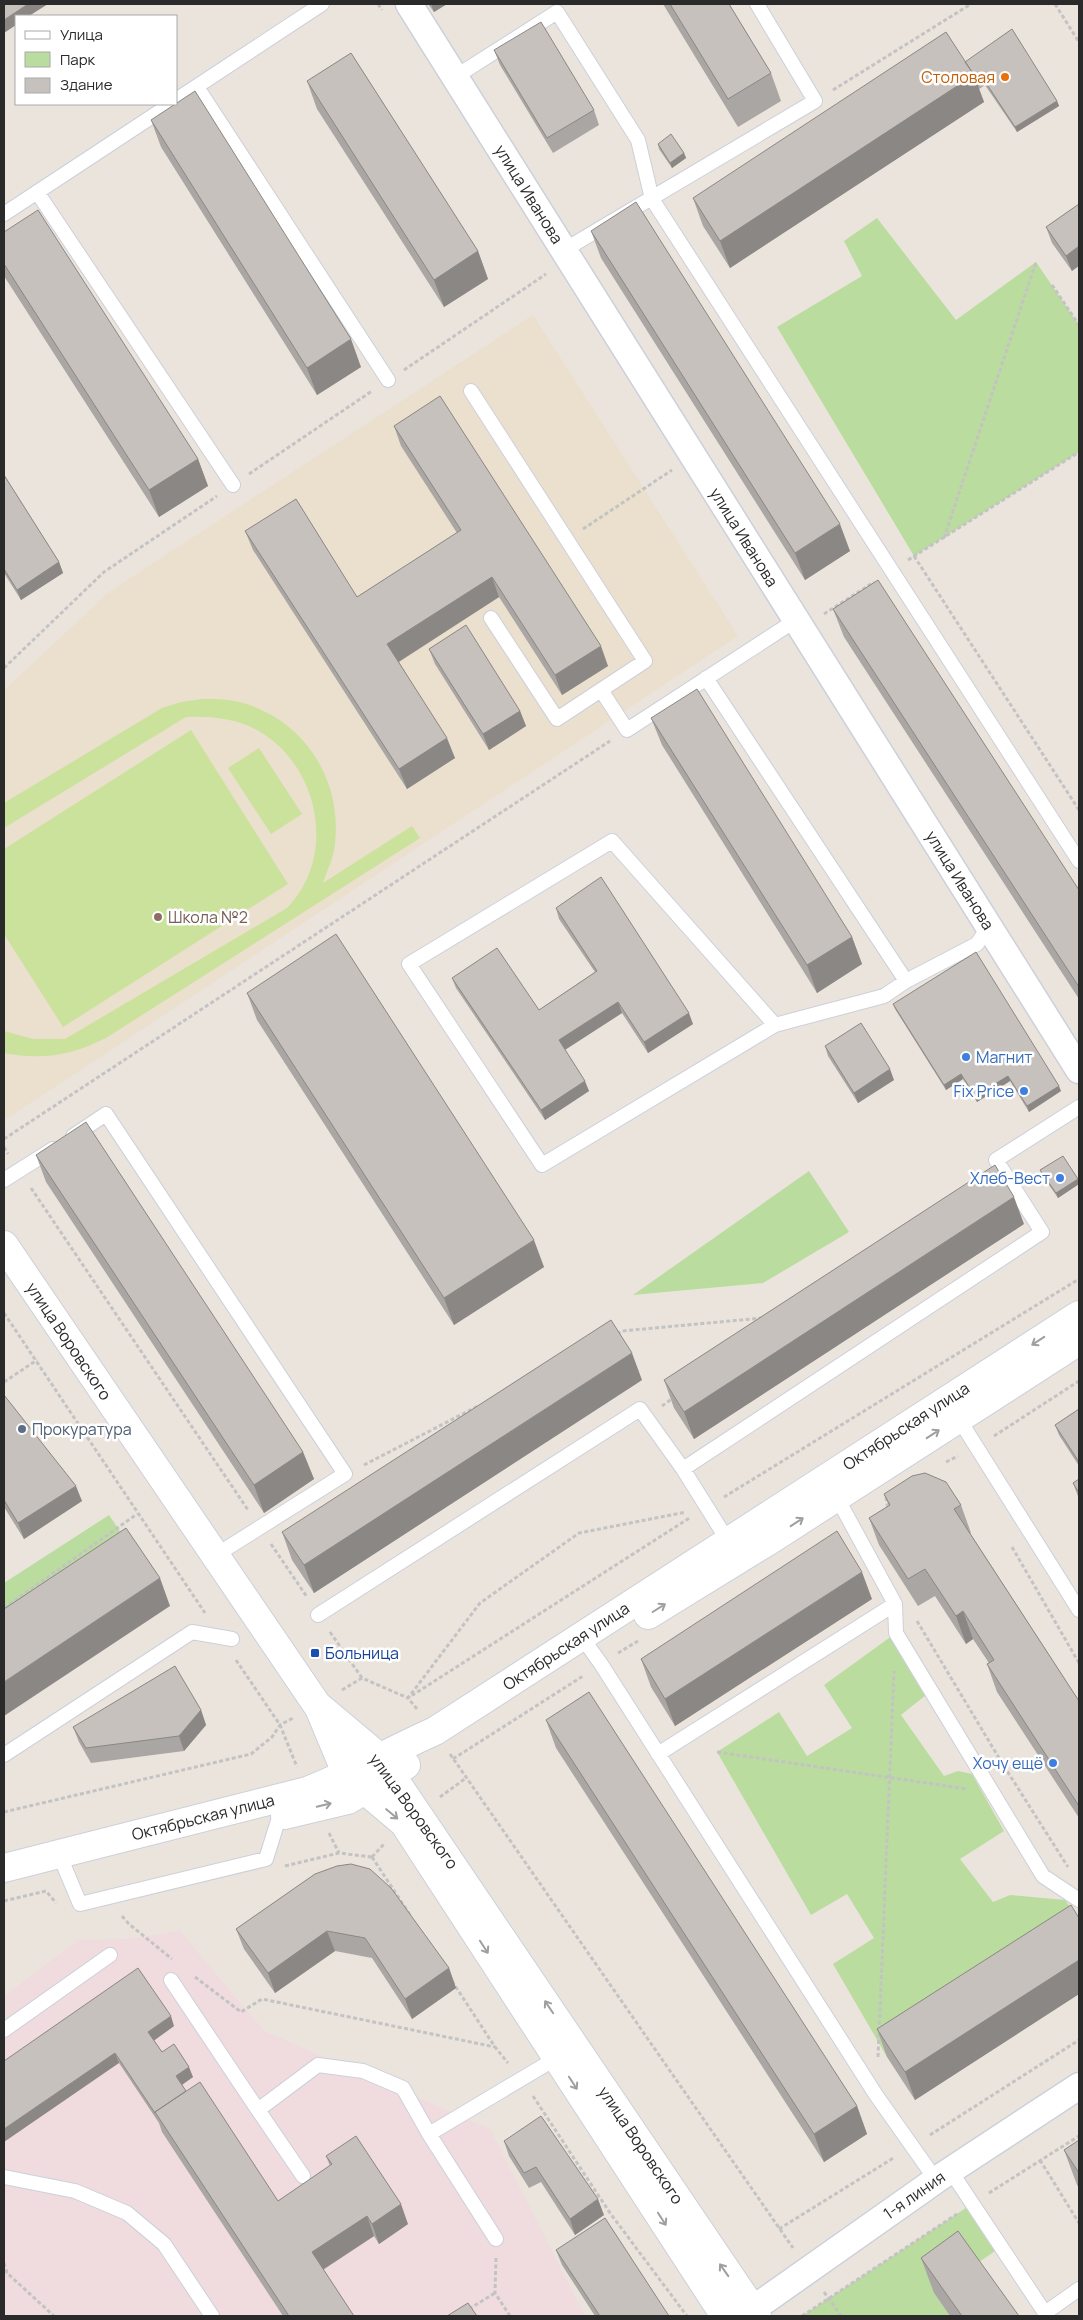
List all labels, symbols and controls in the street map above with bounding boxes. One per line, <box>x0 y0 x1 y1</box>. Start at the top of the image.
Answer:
legend <box>15 15 178 105</box>
text: Улица <box>60 24 103 45</box>
text: Парк <box>60 49 96 70</box>
place label: Столовая <box>921 66 995 88</box>
marker: Столовая <box>999 71 1011 83</box>
text: Здание <box>60 74 113 95</box>
street label: улица Иванова <box>490 140 568 248</box>
street label: улица Иванова <box>705 483 783 591</box>
street label: улица Иванова <box>921 826 999 934</box>
place label: Школа №2 <box>168 906 248 928</box>
marker: Школа №2 <box>152 911 164 923</box>
place label: Магнит <box>976 1046 1032 1068</box>
marker: Магнит <box>960 1051 972 1063</box>
place label: Fix Price <box>953 1080 1014 1102</box>
marker: Fix Price <box>1018 1085 1030 1097</box>
place label: Хлеб-Вест <box>970 1167 1050 1189</box>
marker: Хлеб-Вест <box>1054 1172 1066 1184</box>
street label: улица Воровского <box>21 1278 117 1404</box>
one-way arrow <box>1032 1337 1046 1347</box>
street label: Октябрьская улица <box>839 1377 973 1475</box>
place label: Прокуратура <box>32 1418 132 1440</box>
marker: Прокуратура <box>16 1423 28 1435</box>
one-way arrow <box>926 1429 940 1439</box>
one-way arrow <box>789 1517 803 1527</box>
street label: Октябрьская улица <box>499 1597 633 1695</box>
one-way arrow <box>651 1603 665 1613</box>
place label: Больница <box>325 1642 399 1664</box>
marker: Больница <box>309 1647 321 1659</box>
street label: улица Воровского <box>365 1749 463 1873</box>
place label: Хочу ещё <box>973 1752 1043 1774</box>
marker: Хочу ещё <box>1047 1757 1059 1769</box>
street label: Октябрьская улица <box>129 1789 277 1845</box>
one-way arrow <box>315 1800 331 1810</box>
one-way arrow <box>386 1808 399 1819</box>
one-way arrow <box>479 1940 489 1954</box>
one-way arrow <box>544 2000 554 2014</box>
one-way arrow <box>568 2076 578 2090</box>
street label: улица Воровского <box>593 2082 689 2208</box>
street label: 1-я линия <box>879 2166 949 2224</box>
one-way arrow <box>657 2212 667 2226</box>
one-way arrow <box>719 2263 729 2277</box>

